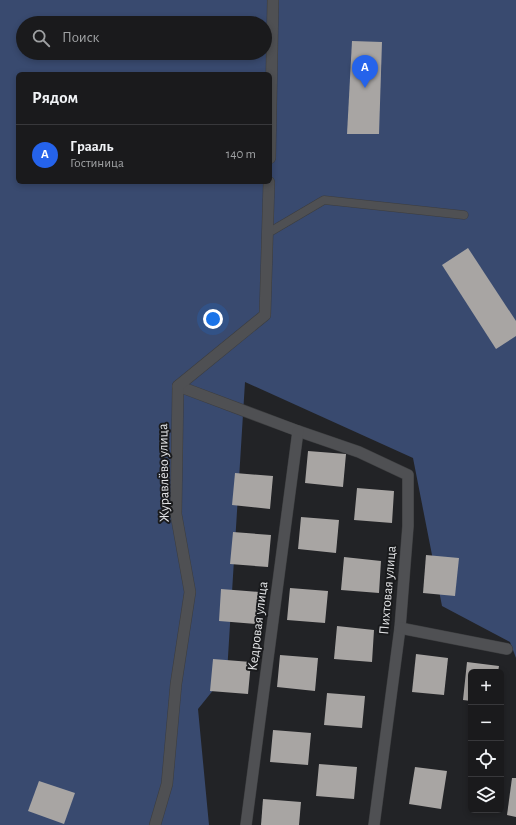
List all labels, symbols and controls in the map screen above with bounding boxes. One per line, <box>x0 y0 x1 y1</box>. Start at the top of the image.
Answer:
search box <box>16 16 272 60</box>
icon: search <box>30 27 52 49</box>
text: Поиск <box>62 30 100 45</box>
pin: A <box>352 55 378 88</box>
text: Рядом <box>32 89 78 106</box>
text: Грааль <box>70 139 113 154</box>
text: A <box>41 148 49 161</box>
text: 140 m <box>226 148 256 161</box>
text: Гостиница <box>70 157 124 170</box>
your location <box>203 309 223 329</box>
street label: Журавлёво улица <box>156 423 172 523</box>
street label: Пихтовая улица <box>377 544 399 635</box>
street label: Кедровая улица <box>246 580 270 672</box>
map controls <box>468 669 504 813</box>
button: + <box>468 669 504 705</box>
button: − <box>468 705 504 741</box>
button: locate <box>468 741 504 777</box>
button: layers <box>468 777 504 813</box>

